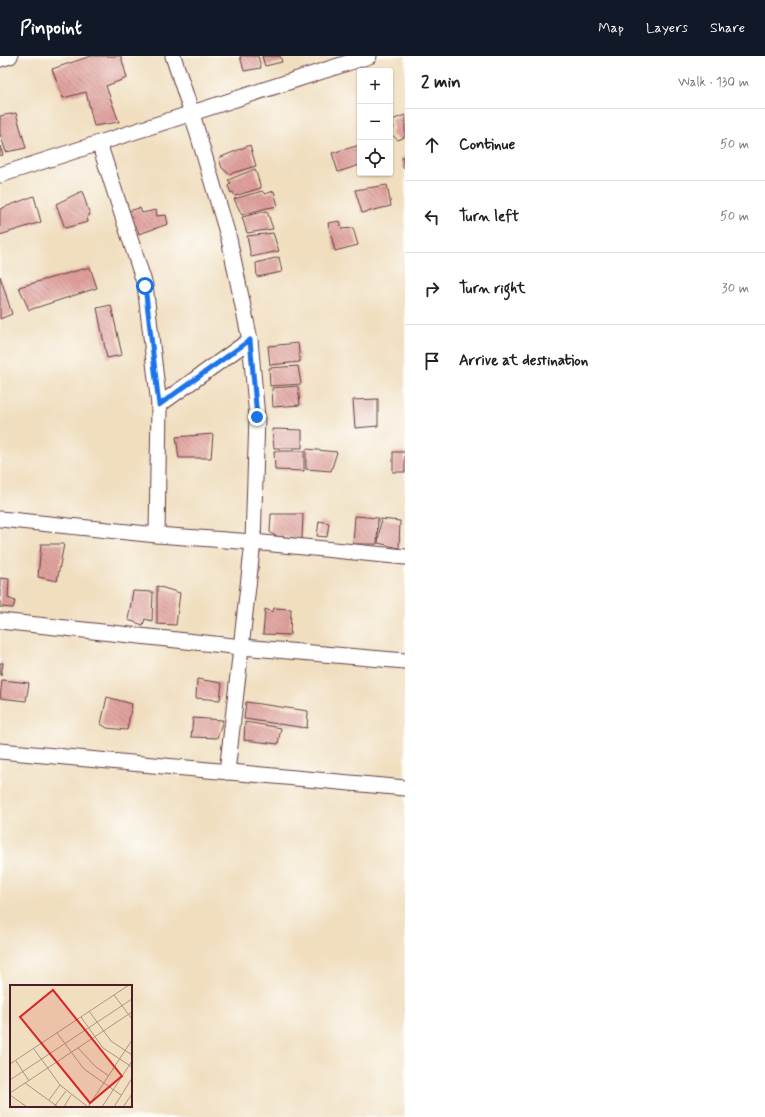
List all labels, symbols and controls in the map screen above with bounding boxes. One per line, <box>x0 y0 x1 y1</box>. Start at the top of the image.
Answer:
text: Pinpoint <box>20 16 82 41</box>
text: Map <box>598 19 624 37</box>
text: Layers <box>646 19 688 37</box>
text: Share <box>710 19 745 37</box>
map controls <box>357 68 393 176</box>
button: + <box>357 68 393 104</box>
text: 2 min <box>421 71 461 93</box>
text: Walk · 130 m <box>678 74 749 91</box>
button: − <box>357 104 393 140</box>
icon: ahead <box>421 134 443 156</box>
text: Continue <box>459 135 515 155</box>
text: 50 m <box>720 136 749 153</box>
button: locate <box>357 140 393 176</box>
icon: left <box>421 206 443 228</box>
text: Turn left <box>459 207 519 227</box>
text: 50 m <box>720 208 749 225</box>
route start <box>136 277 154 295</box>
icon: right <box>421 278 443 300</box>
text: Turn right <box>459 279 526 299</box>
text: 30 m <box>722 280 749 297</box>
icon: arrive <box>421 350 443 372</box>
text: Arrive at destination <box>459 351 588 371</box>
route end <box>248 408 266 426</box>
inset map <box>10 985 132 1107</box>

